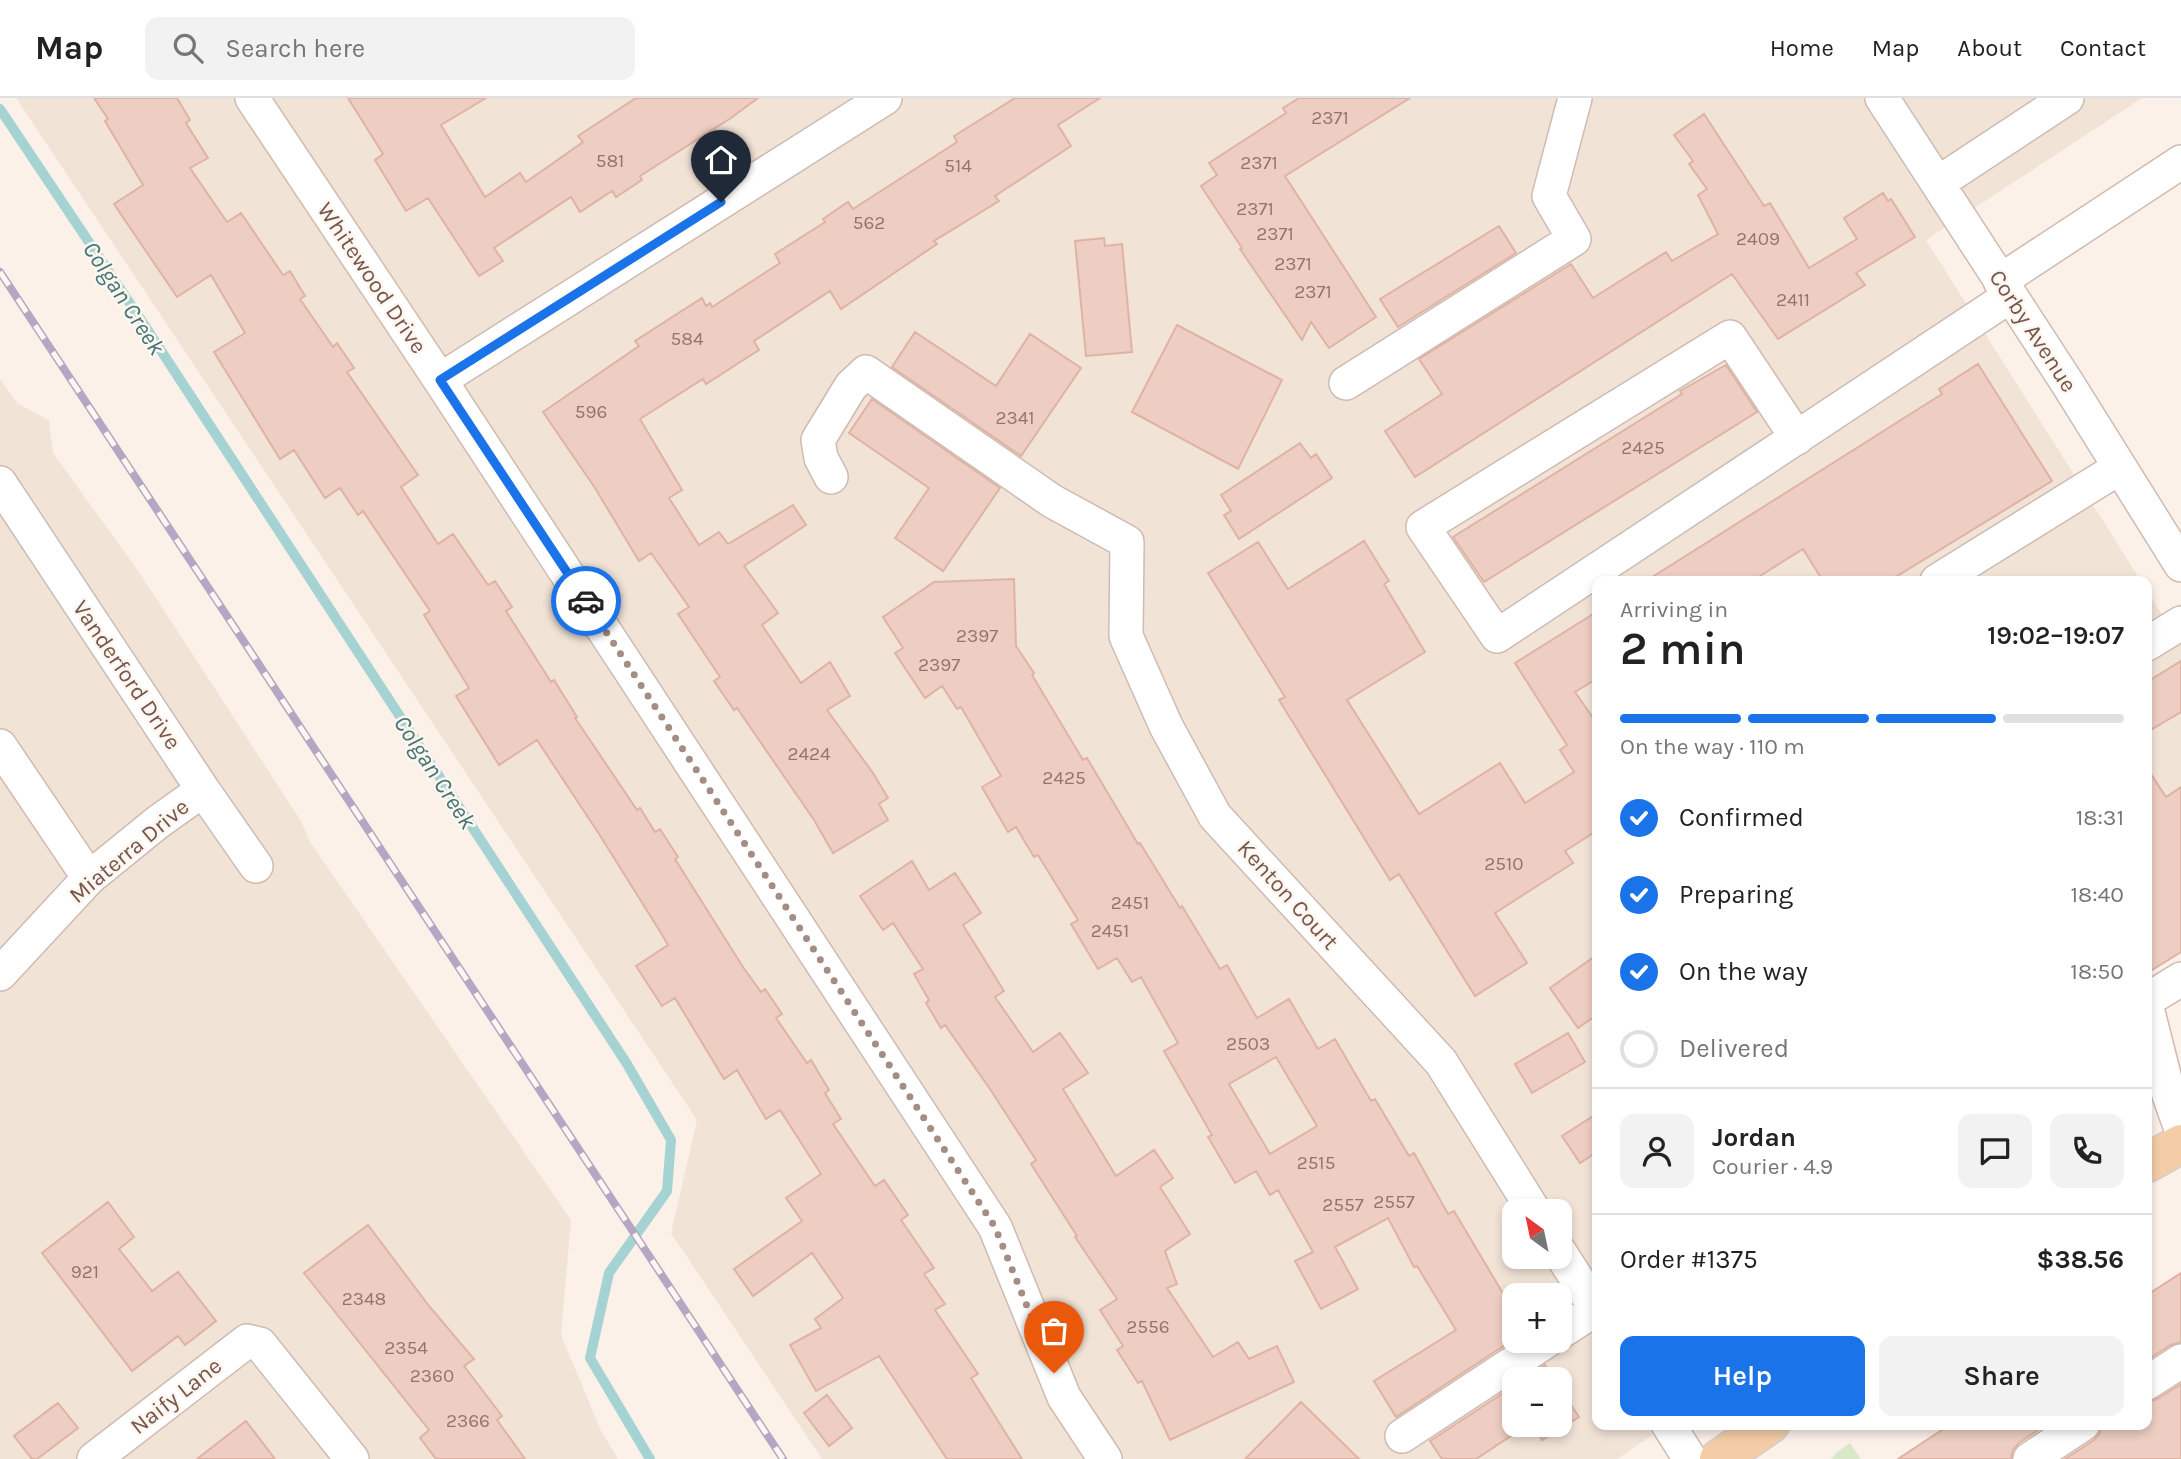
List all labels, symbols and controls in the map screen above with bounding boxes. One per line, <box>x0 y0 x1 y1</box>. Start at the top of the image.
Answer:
search box <box>145 17 635 80</box>
text: Map <box>35 29 103 67</box>
icon: search <box>169 29 207 67</box>
text: Search here <box>225 33 365 64</box>
text: Home <box>1770 34 1834 62</box>
text: Map <box>1872 34 1919 62</box>
text: About <box>1957 34 2022 62</box>
text: Contact <box>2060 34 2146 62</box>
house number: 2371 <box>1311 107 1349 129</box>
pin <box>691 130 751 202</box>
icon: home <box>702 141 740 179</box>
house number: 581 <box>596 150 624 172</box>
house number: 2371 <box>1240 152 1278 174</box>
house number: 514 <box>944 155 972 177</box>
street label: Whitewood Drive <box>311 197 433 359</box>
house number: 2371 <box>1236 198 1274 220</box>
house number: 562 <box>853 212 885 234</box>
house number: 2371 <box>1256 223 1294 245</box>
house number: 2409 <box>1736 228 1780 250</box>
water label: Colgan Creek <box>77 236 171 361</box>
house number: 2371 <box>1274 253 1312 275</box>
street label: Corby Avenue <box>1983 265 2083 397</box>
house number: 2371 <box>1294 281 1332 303</box>
house number: 2411 <box>1776 289 1810 311</box>
house number: 584 <box>670 328 704 350</box>
house number: 596 <box>575 401 607 423</box>
house number: 2341 <box>995 407 1035 429</box>
house number: 2425 <box>1621 437 1665 459</box>
courier <box>551 566 621 636</box>
icon: car <box>567 582 605 620</box>
street label: Vanderford Drive <box>67 595 187 755</box>
text: Arriving in <box>1620 596 1728 623</box>
text: 19:02–19:07 <box>1987 620 2124 651</box>
text: 2 min <box>1620 622 1746 676</box>
house number: 2397 <box>956 625 998 647</box>
house number: 2397 <box>918 654 960 676</box>
water label: Colgan Creek <box>388 710 482 835</box>
text: On the way · 110 m <box>1620 733 1805 760</box>
house number: 2424 <box>787 743 831 765</box>
house number: 2425 <box>1042 767 1086 789</box>
street label: Miaterra Drive <box>64 793 194 909</box>
icon: check <box>1620 799 1658 837</box>
text: Confirmed <box>1679 802 1804 833</box>
text: 18:31 <box>2076 804 2124 831</box>
street label: Kenton Court <box>1232 835 1344 955</box>
house number: 2510 <box>1484 853 1524 875</box>
icon: check <box>1620 876 1658 914</box>
text: Preparing <box>1679 879 1793 910</box>
text: 18:40 <box>2070 881 2124 908</box>
house number: 2451 <box>1111 892 1149 914</box>
house number: 2451 <box>1091 920 1129 942</box>
icon: check <box>1620 953 1658 991</box>
text: On the way <box>1679 956 1808 987</box>
text: 18:50 <box>2070 958 2124 985</box>
house number: 2503 <box>1226 1033 1270 1055</box>
text: Delivered <box>1679 1033 1789 1064</box>
button: person <box>1620 1114 1694 1188</box>
button: chat <box>1958 1114 2032 1188</box>
button: phone <box>2050 1114 2124 1188</box>
text: Jordan <box>1712 1122 1796 1153</box>
house number: 2515 <box>1297 1152 1335 1174</box>
text: Courier · 4.9 <box>1712 1153 1833 1180</box>
house number: 2557 <box>1373 1191 1415 1213</box>
house number: 2557 <box>1322 1194 1364 1216</box>
north arrow <box>1502 1199 1572 1269</box>
map controls <box>1502 1199 1572 1437</box>
text: Order #1375 <box>1620 1244 1758 1275</box>
text: $38.56 <box>2037 1244 2124 1275</box>
house number: 921 <box>71 1261 99 1283</box>
button: + <box>1502 1283 1572 1353</box>
house number: 2348 <box>342 1288 386 1310</box>
pin <box>1024 1301 1084 1373</box>
icon: bag <box>1035 1312 1073 1350</box>
house number: 2556 <box>1126 1316 1170 1338</box>
button: Help <box>1620 1336 1865 1416</box>
button: Share <box>1879 1336 2124 1416</box>
house number: 2354 <box>384 1337 428 1359</box>
street label: Naify Lane <box>125 1352 227 1440</box>
house number: 2360 <box>410 1365 454 1387</box>
button: − <box>1502 1367 1572 1437</box>
house number: 2366 <box>446 1410 490 1432</box>

